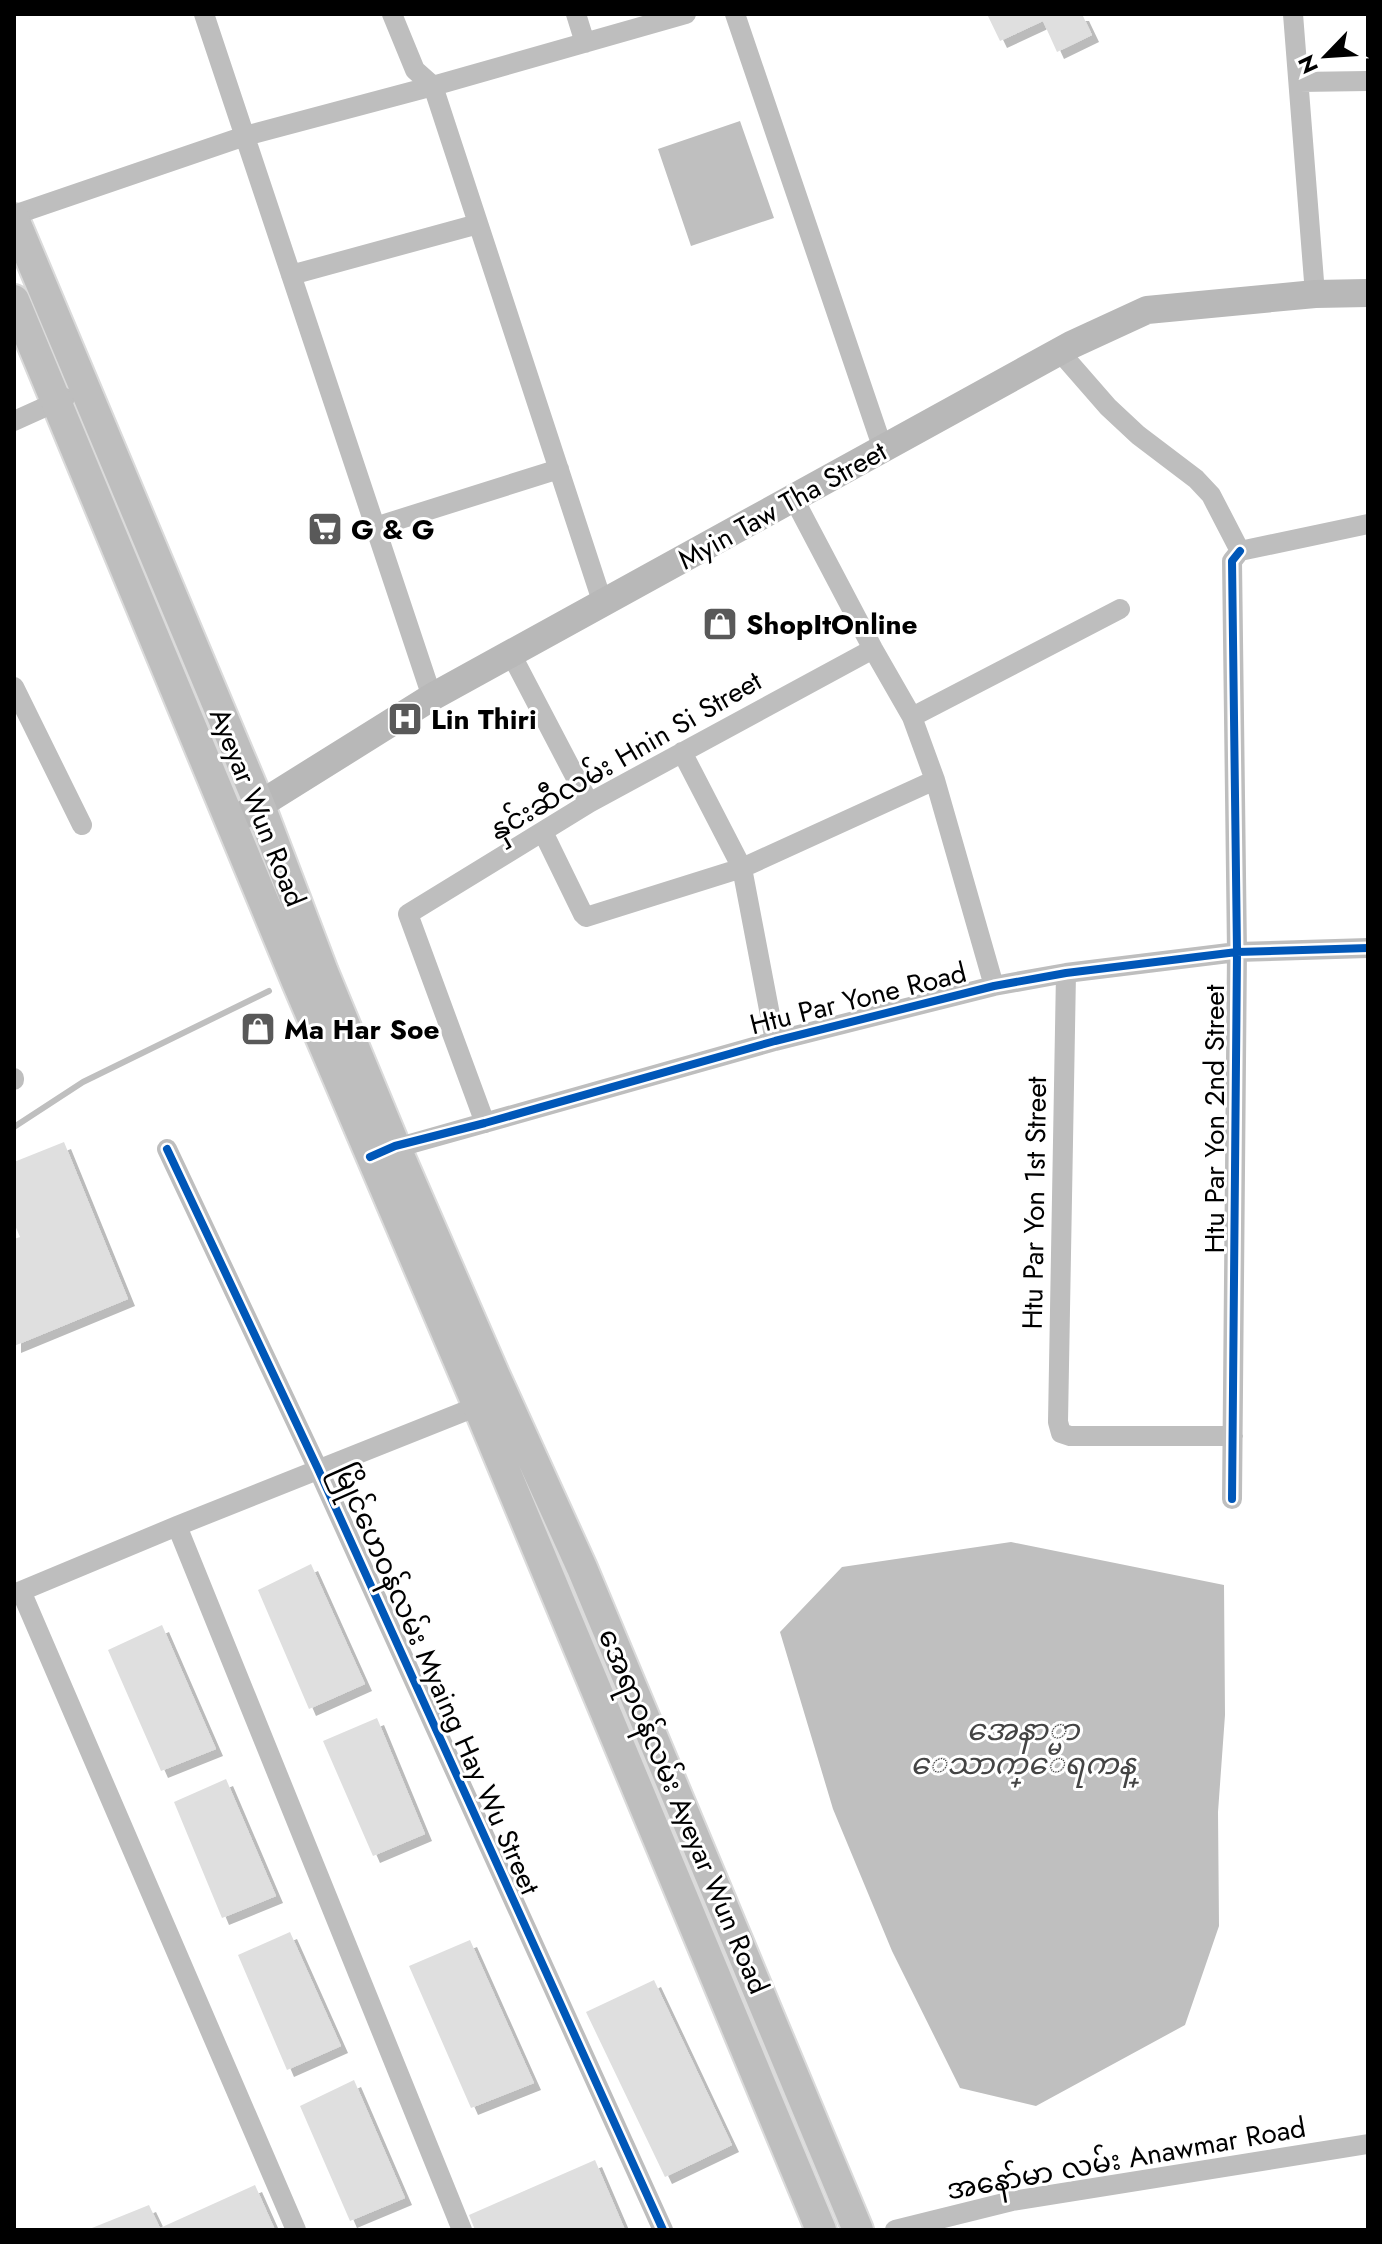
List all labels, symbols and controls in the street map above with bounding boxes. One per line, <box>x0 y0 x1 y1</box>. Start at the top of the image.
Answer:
north arrow <box>1286 16 1366 96</box>
text: N <box>1290 50 1326 79</box>
street label: Myin Taw Tha Street <box>671 431 894 580</box>
place label: G & G <box>351 509 434 550</box>
supermarket icon: G & G <box>306 510 344 548</box>
place label: ShopItOnline <box>746 604 918 645</box>
shop icon: ShopItOnline <box>701 605 739 643</box>
street label: နှင်းဆီလမ်း Hnin Si Street <box>481 660 770 852</box>
place label: Lin Thiri <box>431 699 537 740</box>
hospital icon: Lin Thiri <box>386 700 424 738</box>
street label: Ayeyar Wun Road <box>199 702 316 913</box>
street label: Htu Par Yone Road <box>745 952 971 1045</box>
street label: Htu Par Yon 2nd Street <box>1194 984 1235 1253</box>
place label: Ma Har Soe <box>284 1009 440 1050</box>
shop icon: Ma Har Soe <box>239 1010 277 1048</box>
street label: Htu Par Yon 1st Street <box>1012 1076 1057 1330</box>
street label: မြိုင်ဟေဝန်လမ်း Myaing Hay Wu Street <box>321 1457 550 1902</box>
street label: အေရာဝန်လမ်း Ayeyar Wun Road <box>586 1622 779 2001</box>
water label: အေနာ္မာ ေသာက္ေရကန္ <box>910 1708 1139 1789</box>
street label: အနော်မာ လမ်း Anawmar Road <box>943 2107 1309 2212</box>

